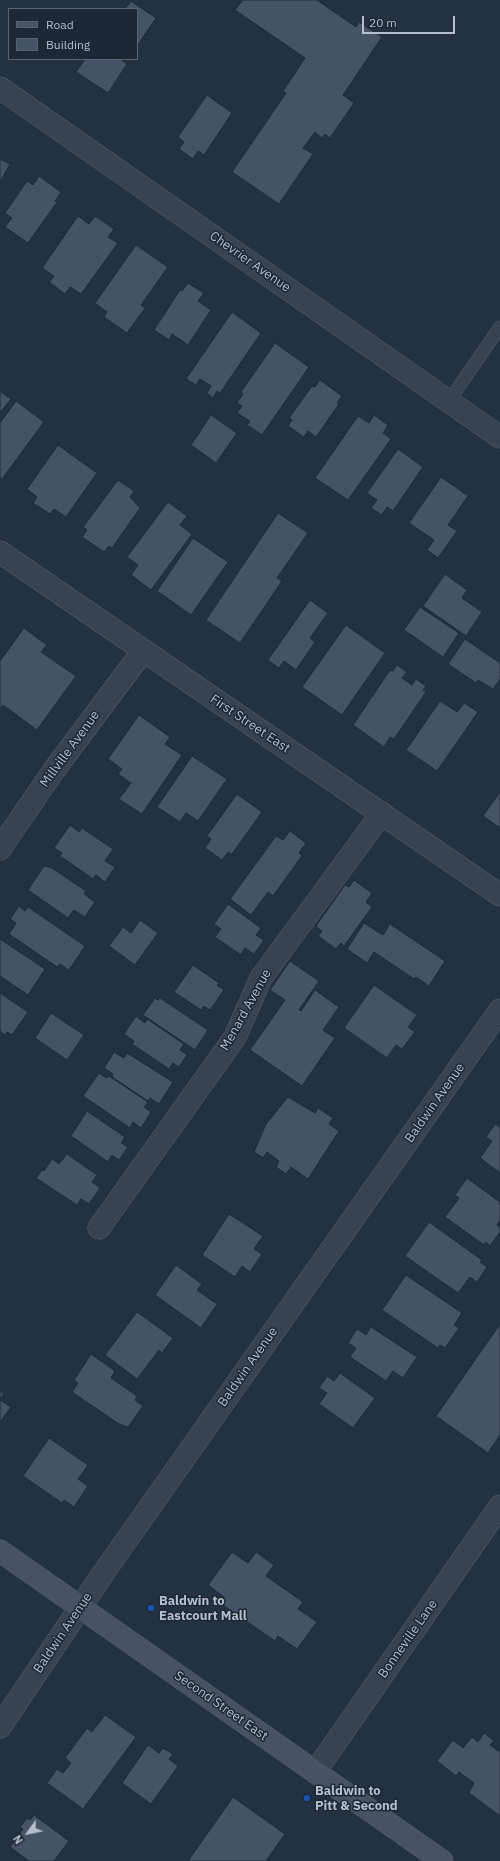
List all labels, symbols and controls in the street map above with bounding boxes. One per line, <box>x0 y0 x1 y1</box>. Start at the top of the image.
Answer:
legend <box>8 8 138 60</box>
scale bar <box>364 8 457 34</box>
text: 20 m <box>369 15 397 30</box>
text: Road <box>46 17 74 32</box>
text: Building <box>46 37 90 52</box>
street label: Chevrier Avenue <box>206 228 294 296</box>
street label: First Street East <box>207 691 293 757</box>
street label: Millville Avenue <box>37 708 103 790</box>
street label: Menard Avenue <box>217 967 275 1053</box>
street label: Baldwin Avenue <box>402 1060 468 1146</box>
street label: Baldwin Avenue <box>215 1324 281 1410</box>
street label: Baldwin Avenue <box>30 1590 96 1676</box>
place label: Baldwin to Eastcourt Mall <box>159 1593 247 1624</box>
street label: Bonneville Lane <box>375 1597 441 1681</box>
marker: Baldwin to Eastcourt Mall <box>146 1603 156 1613</box>
street label: Second Street East <box>171 1668 271 1744</box>
place label: Baldwin to Pitt & Second <box>315 1783 398 1814</box>
marker: Baldwin to Pitt & Second <box>302 1793 312 1803</box>
north arrow <box>8 1813 48 1853</box>
text: N <box>10 1832 26 1847</box>

